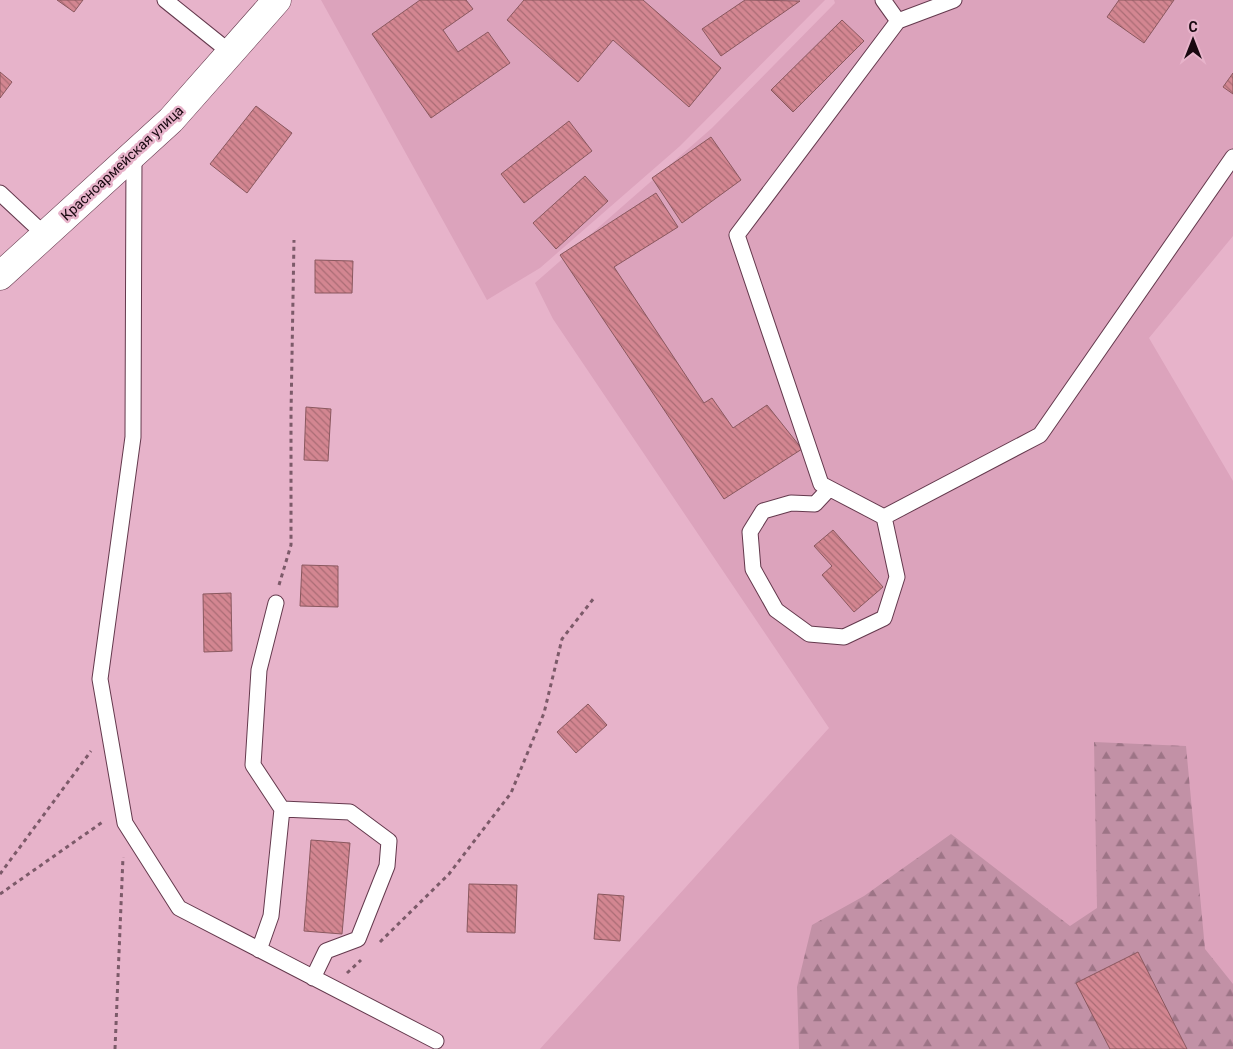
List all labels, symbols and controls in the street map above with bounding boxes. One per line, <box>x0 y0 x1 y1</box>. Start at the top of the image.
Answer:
north arrow <box>1168 15 1218 65</box>
text: С <box>1188 19 1198 35</box>
street label: Красноармейская улица <box>58 102 186 224</box>

